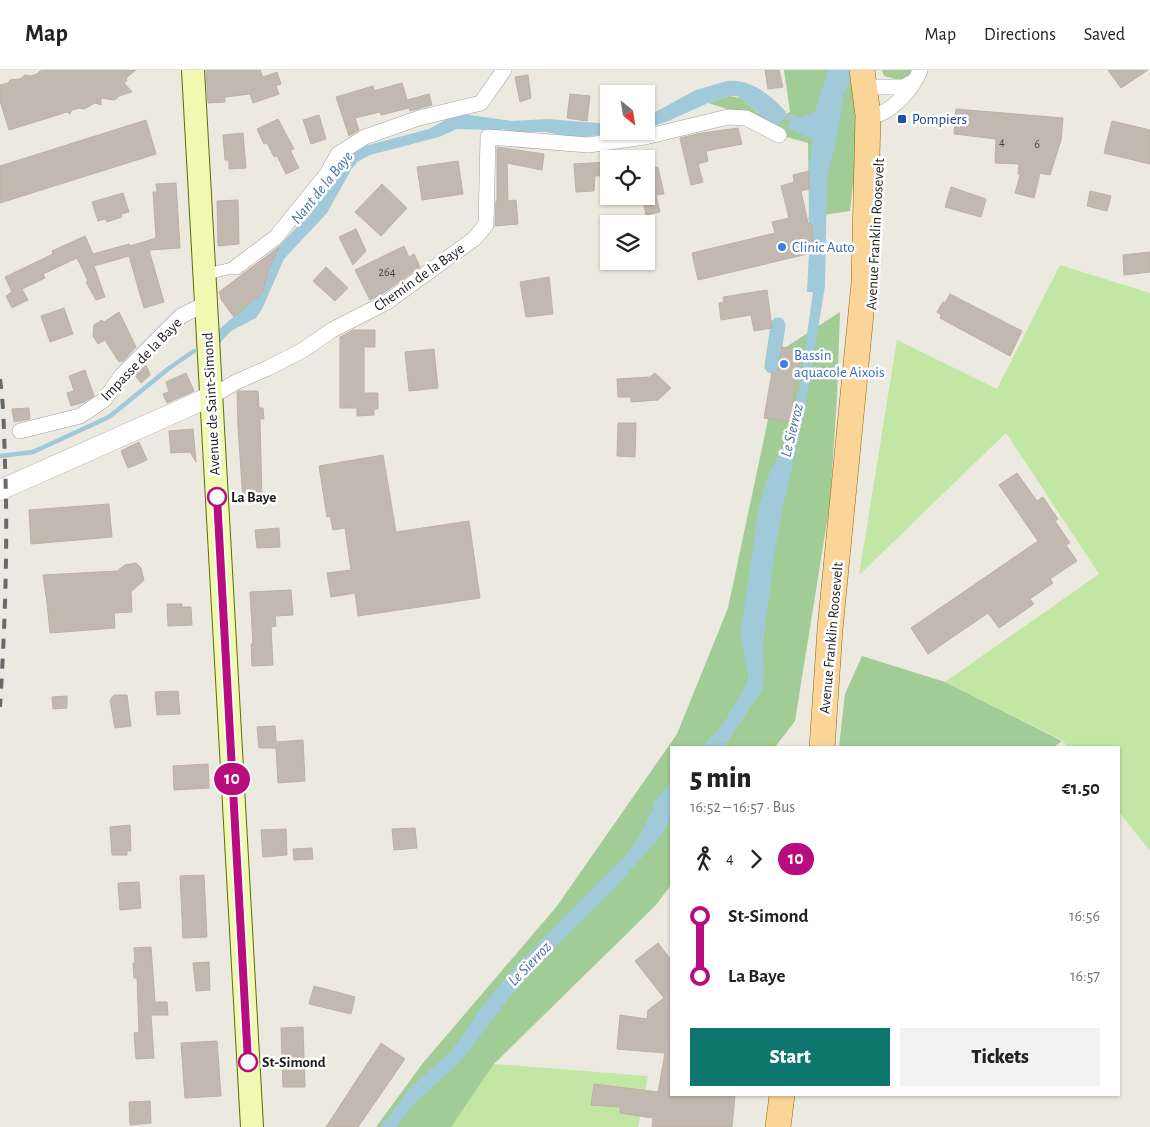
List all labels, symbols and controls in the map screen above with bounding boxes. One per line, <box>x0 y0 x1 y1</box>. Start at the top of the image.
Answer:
text: Map <box>25 22 68 46</box>
text: Map <box>925 26 956 44</box>
text: Directions <box>984 26 1056 44</box>
text: Saved <box>1084 26 1125 44</box>
north arrow <box>600 85 655 140</box>
map controls <box>600 85 655 270</box>
place label: Pompiers <box>912 112 967 127</box>
marker: Pompiers <box>896 113 908 125</box>
house number: 4 <box>999 136 1005 148</box>
house number: 6 <box>1034 138 1040 150</box>
water label: Nant de la Baye <box>288 148 356 227</box>
button: locate <box>600 150 655 205</box>
street label: Avenue Franklin Roosevelt <box>864 157 887 310</box>
button: layers <box>600 215 655 270</box>
place label: Clinic Auto <box>792 240 855 255</box>
street label: Chemin de la Baye <box>371 241 467 314</box>
marker: Clinic Auto <box>776 241 788 253</box>
house number: 264 <box>379 266 396 278</box>
street label: Impasse de la Baye <box>98 315 185 404</box>
street label: Avenue de Saint-Simond <box>200 332 223 476</box>
place label: Bassin aquacole Aixois <box>794 348 885 380</box>
marker: Bassin aquacole Aixois <box>778 358 790 370</box>
water label: Le Sierroz <box>778 401 806 459</box>
marker: La Baye <box>207 487 227 507</box>
place label: La Baye <box>231 490 276 505</box>
street label: Avenue Franklin Roosevelt <box>817 561 846 715</box>
line badge: 10 <box>210 763 254 795</box>
text: 5 min <box>690 765 752 793</box>
text: 10 <box>224 770 240 788</box>
text: €1.50 <box>1062 779 1100 798</box>
text: 16:52 – 16:57 · Bus <box>690 799 795 815</box>
icon: walk <box>690 845 718 873</box>
icon: forward <box>742 845 770 873</box>
text: 4 <box>726 850 734 866</box>
text: 10 <box>788 850 804 868</box>
text: St-Simond <box>728 907 809 926</box>
text: 16:56 <box>1069 908 1100 924</box>
water label: Le Sierroz <box>505 938 555 989</box>
text: La Baye <box>728 967 785 986</box>
text: 16:57 <box>1070 968 1100 984</box>
button: Start <box>690 1028 890 1086</box>
button: Tickets <box>900 1028 1100 1086</box>
marker: St-Simond <box>238 1052 258 1072</box>
place label: St-Simond <box>262 1055 326 1070</box>

